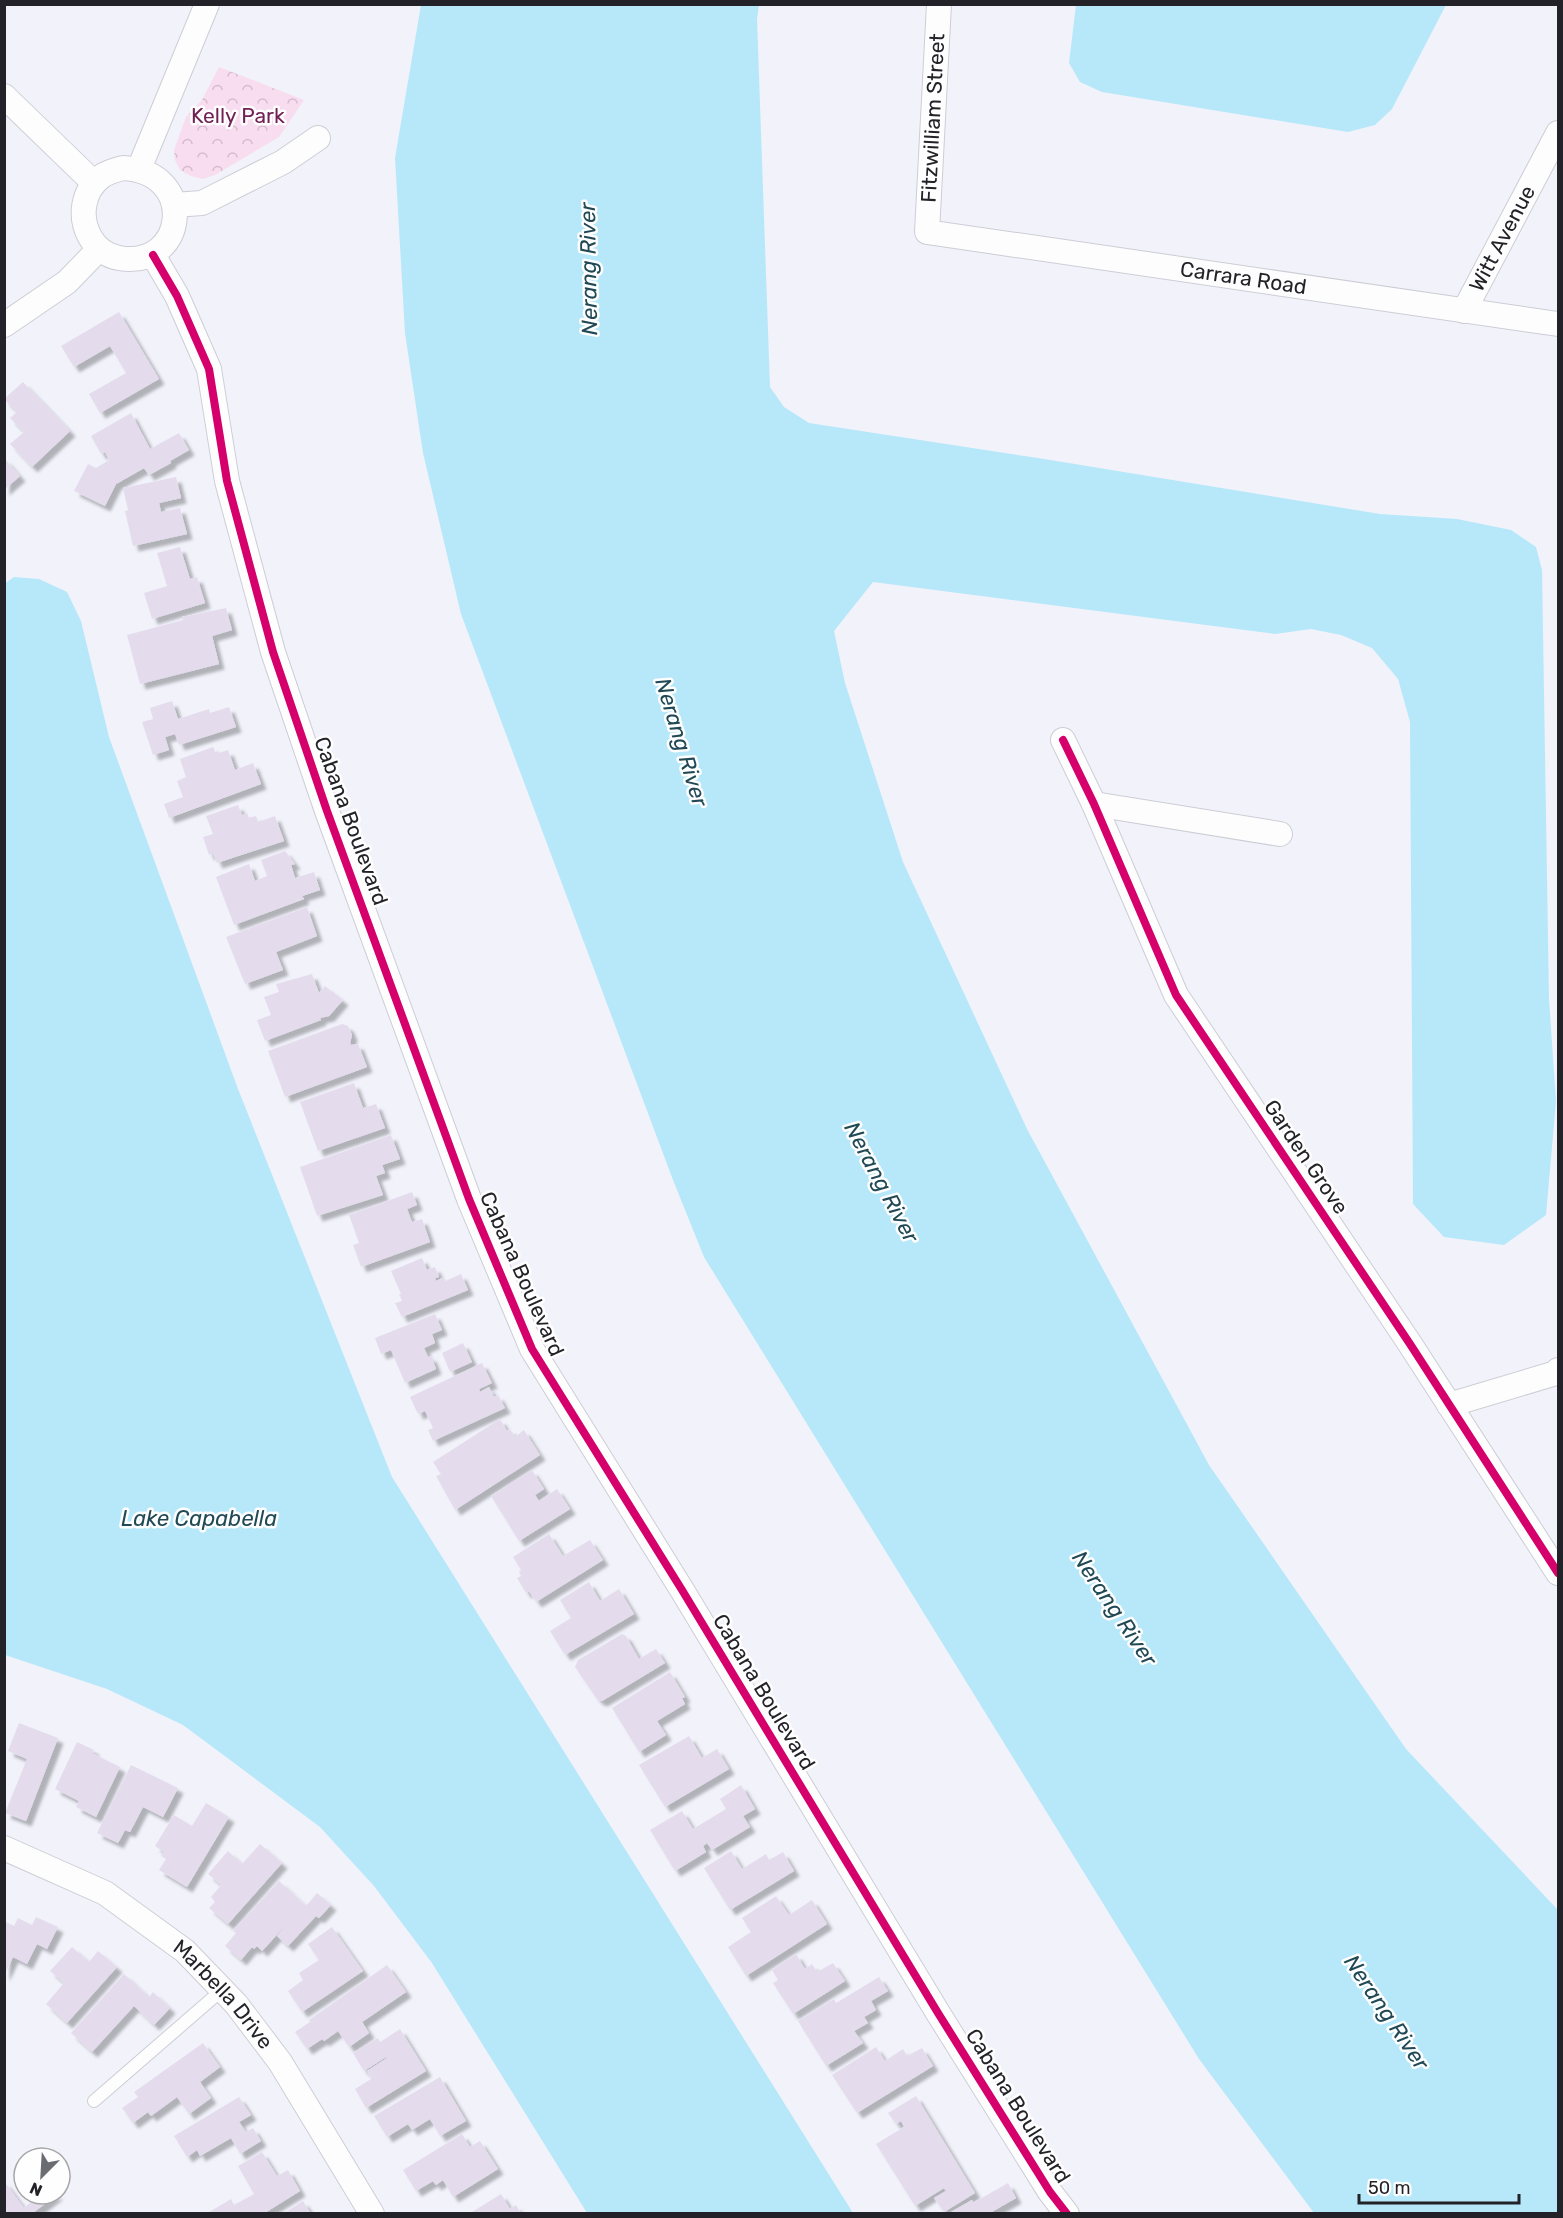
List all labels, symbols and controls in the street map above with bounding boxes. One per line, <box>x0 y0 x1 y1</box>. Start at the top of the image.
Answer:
street label: Fitzwilliam Street <box>916 33 949 203</box>
park label: Kelly Park <box>191 103 285 128</box>
street label: Witt Avenue <box>1464 181 1540 296</box>
water label: Nerang River <box>574 201 603 336</box>
street label: Carrara Road <box>1179 256 1308 299</box>
water label: Nerang River <box>649 675 714 811</box>
street label: Cabana Boulevard <box>309 733 394 908</box>
street label: Garden Grove <box>1259 1095 1354 1219</box>
water label: Nerang River <box>838 1117 925 1249</box>
street label: Cabana Boulevard <box>475 1188 570 1360</box>
water label: Lake Capabella <box>121 1505 277 1532</box>
water label: Nerang River <box>1066 1546 1164 1672</box>
street label: Cabana Boulevard <box>708 1609 821 1774</box>
street label: Marbella Drive <box>169 1934 278 2054</box>
water label: Nerang River <box>1338 1950 1436 2076</box>
street label: Cabana Boulevard <box>961 2024 1076 2188</box>
north arrow <box>12 2146 72 2206</box>
scale bar <box>1359 2167 1520 2205</box>
text: 50 m <box>1368 2177 1411 2199</box>
text: N <box>27 2178 45 2200</box>

